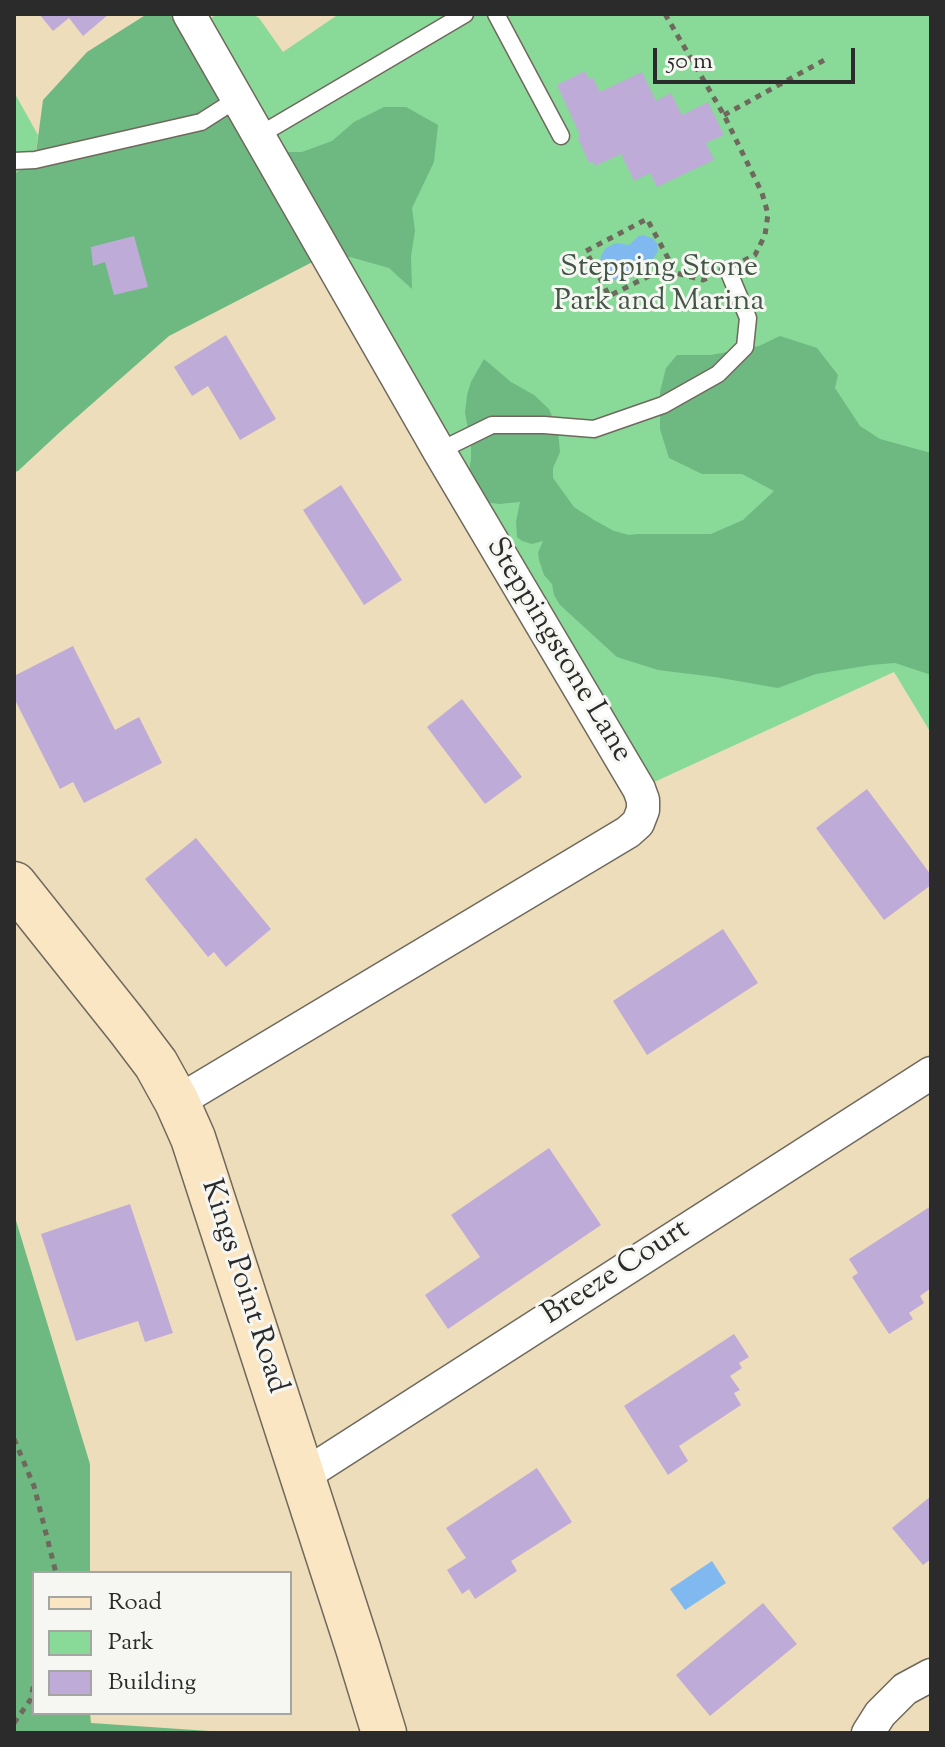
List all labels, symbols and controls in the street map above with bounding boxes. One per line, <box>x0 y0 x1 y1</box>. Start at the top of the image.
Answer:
scale bar <box>657 32 859 82</box>
text: 50 m <box>667 45 713 79</box>
park label: Stepping Stone Park and Marina <box>554 252 764 322</box>
street label: Steppingstone Lane <box>476 532 638 770</box>
street label: Kings Point Road <box>190 1176 294 1398</box>
street label: Breeze Court <box>537 1213 697 1335</box>
legend <box>32 1571 292 1715</box>
text: Road <box>108 1586 162 1620</box>
text: Park <box>108 1626 154 1660</box>
text: Building <box>108 1666 196 1700</box>

